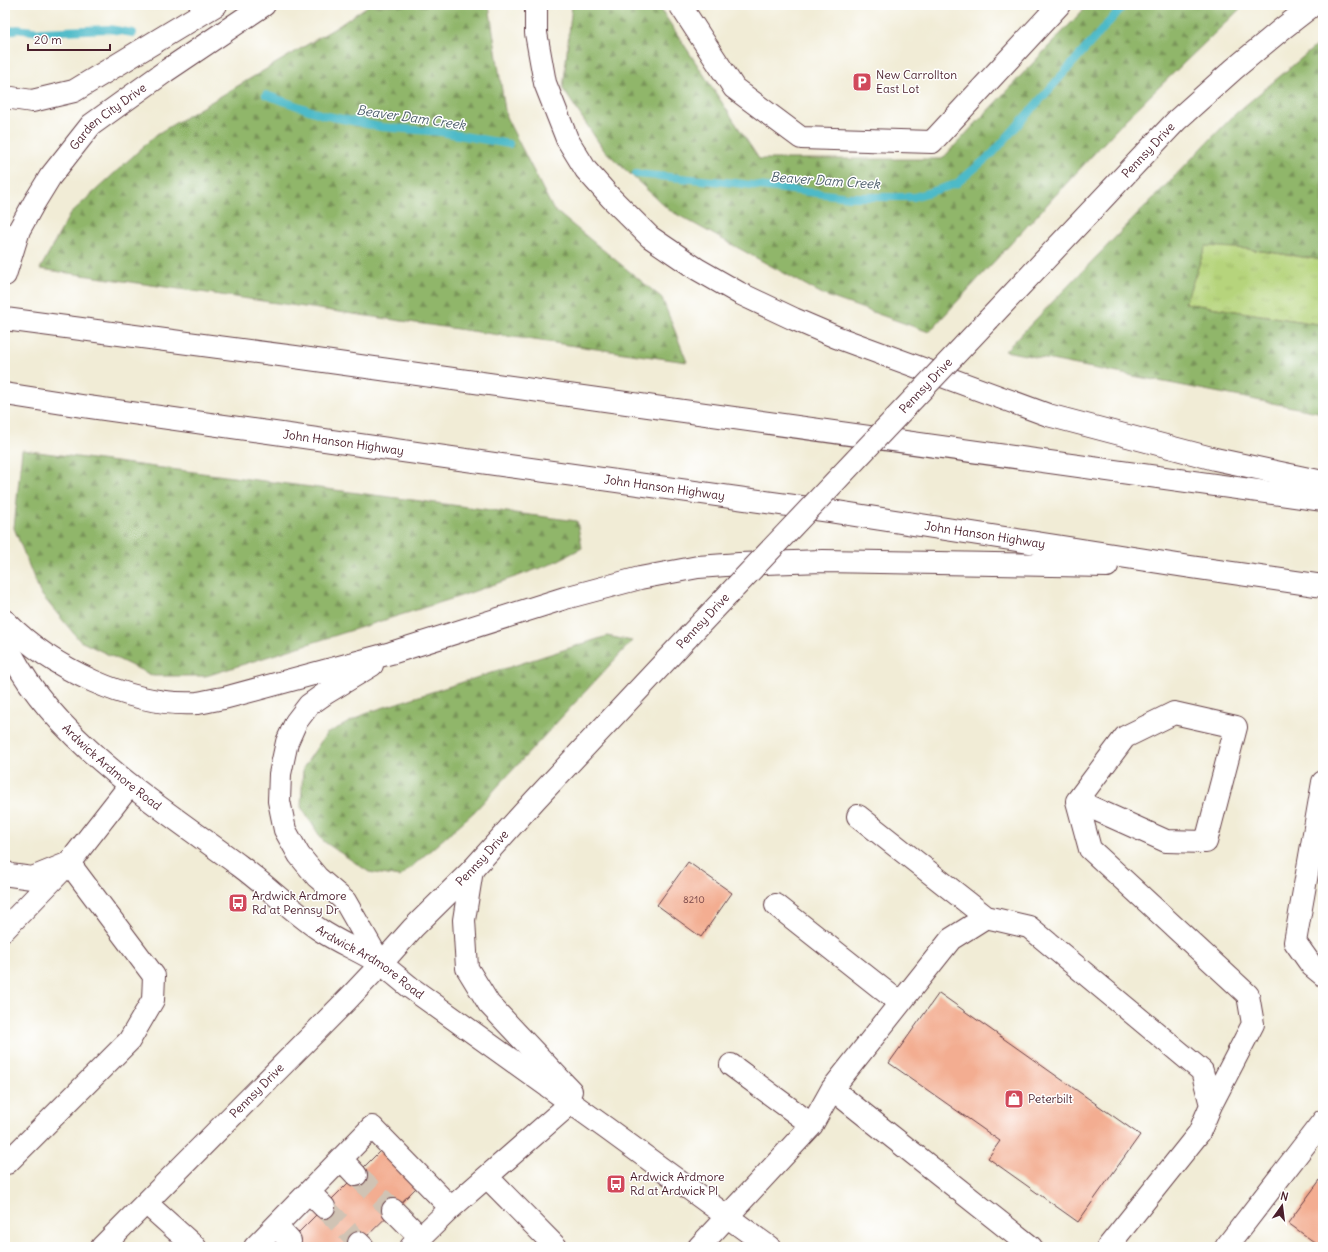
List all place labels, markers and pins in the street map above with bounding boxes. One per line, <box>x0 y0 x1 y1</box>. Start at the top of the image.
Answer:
place label: New Carrollton East Lot <box>876 67 957 96</box>
parking icon: New Carrollton East Lot <box>851 71 873 93</box>
place label: Ardwick Ardmore Rd at Pennsy Dr <box>252 888 347 917</box>
bus stop icon: Ardwick Ardmore Rd at Pennsy Dr <box>227 892 249 914</box>
shop icon: Peterbilt <box>1003 1088 1025 1110</box>
place label: Peterbilt <box>1028 1091 1073 1106</box>
place label: Ardwick Ardmore Rd at Ardwick Pl <box>630 1169 725 1198</box>
bus stop icon: Ardwick Ardmore Rd at Ardwick Pl <box>605 1173 627 1195</box>

